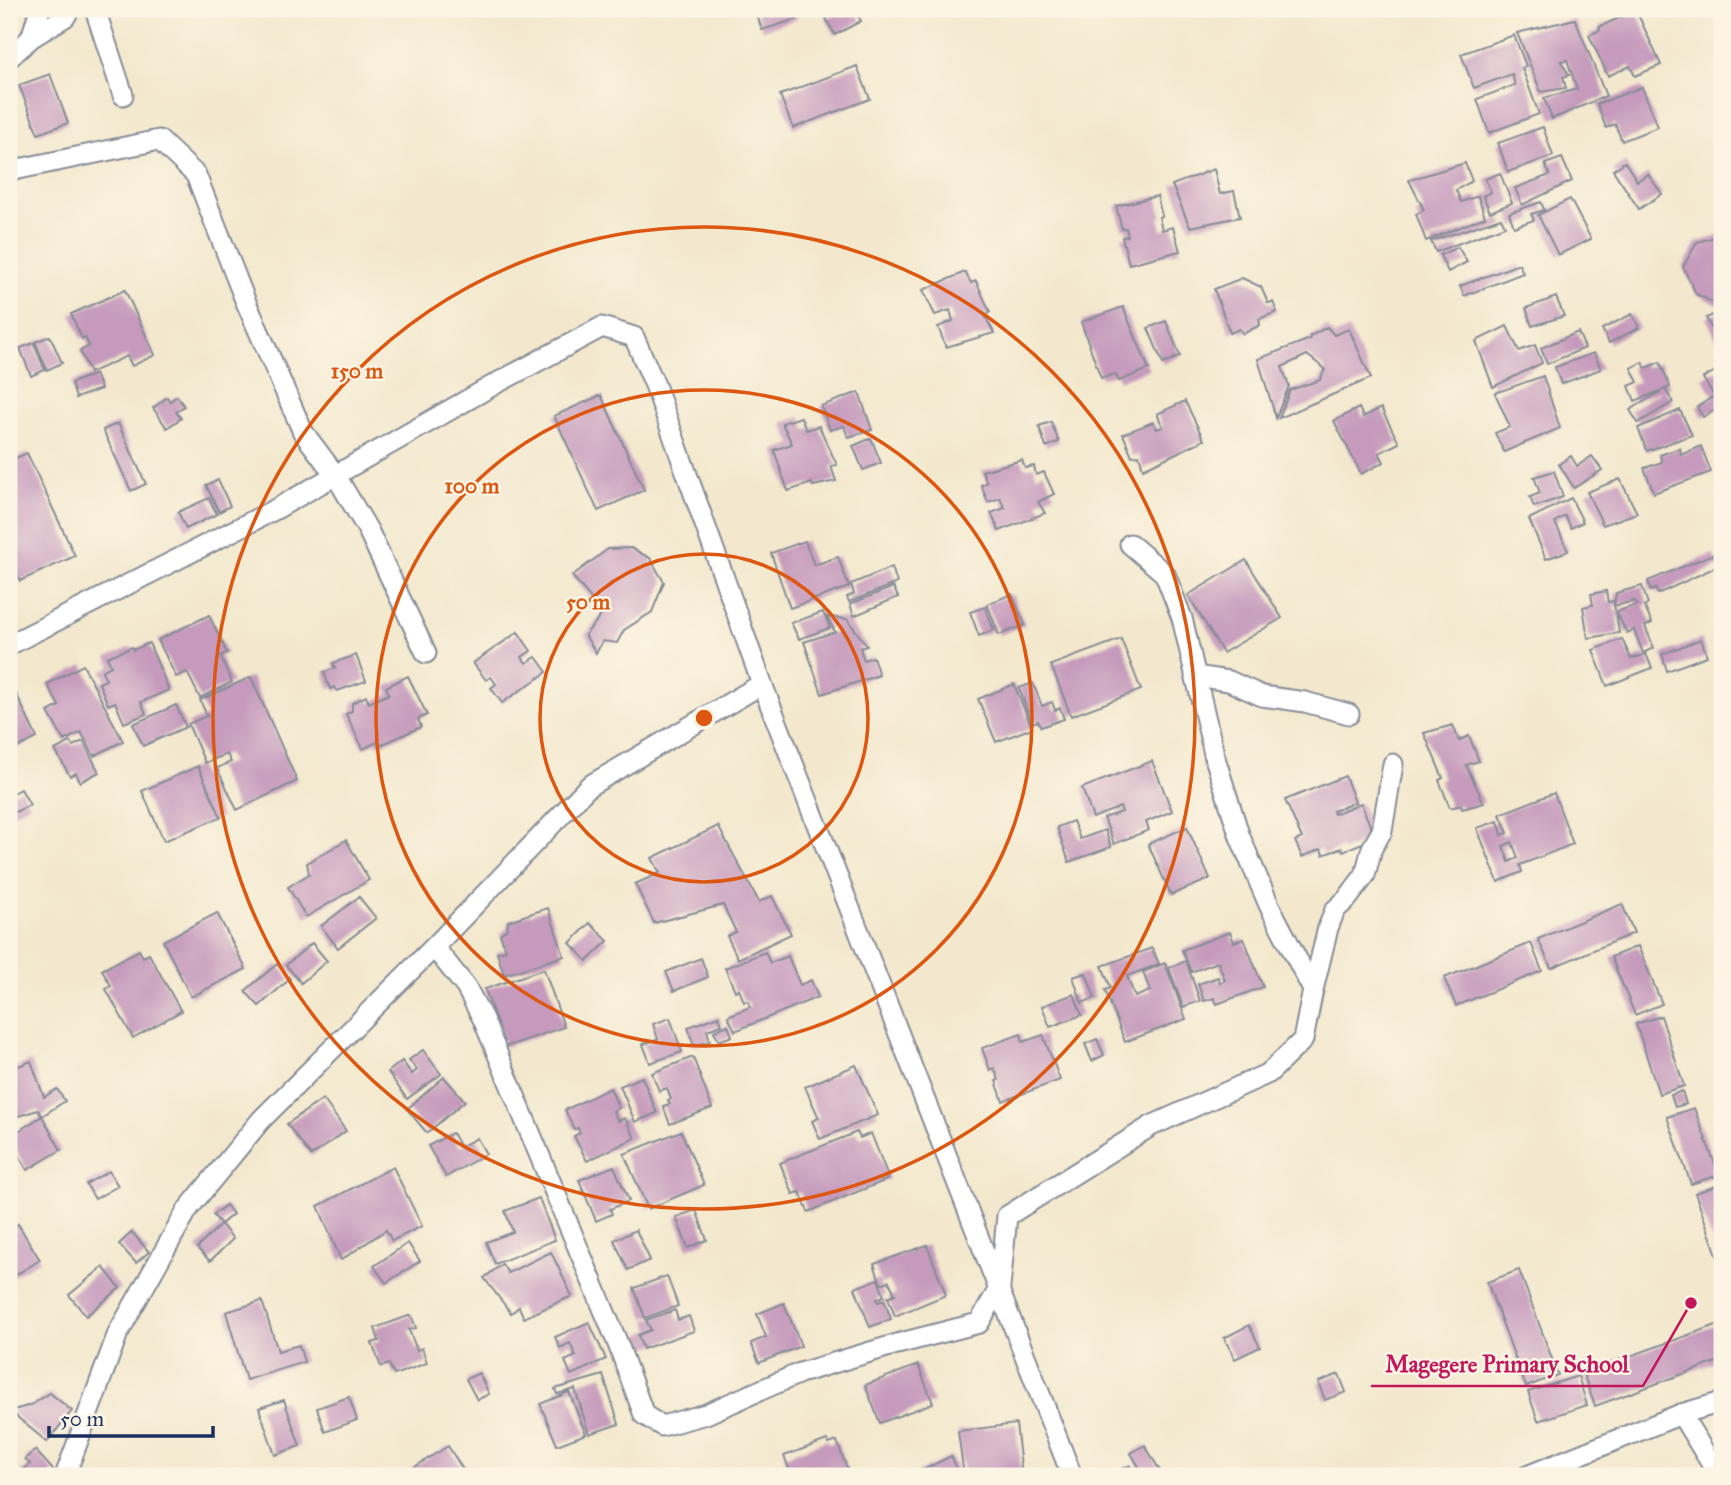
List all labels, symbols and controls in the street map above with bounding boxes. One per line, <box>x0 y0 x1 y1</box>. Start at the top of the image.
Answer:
text: 150 m <box>331 358 383 384</box>
text: 100 m <box>445 473 500 499</box>
text: 50 m <box>566 589 610 615</box>
centre of rings <box>692 706 716 730</box>
callout: Magegere Primary School <box>1371 1342 1643 1386</box>
text: Magegere Primary School <box>1385 1350 1630 1379</box>
scale bar <box>49 1394 214 1438</box>
text: 50 m <box>60 1406 105 1432</box>

